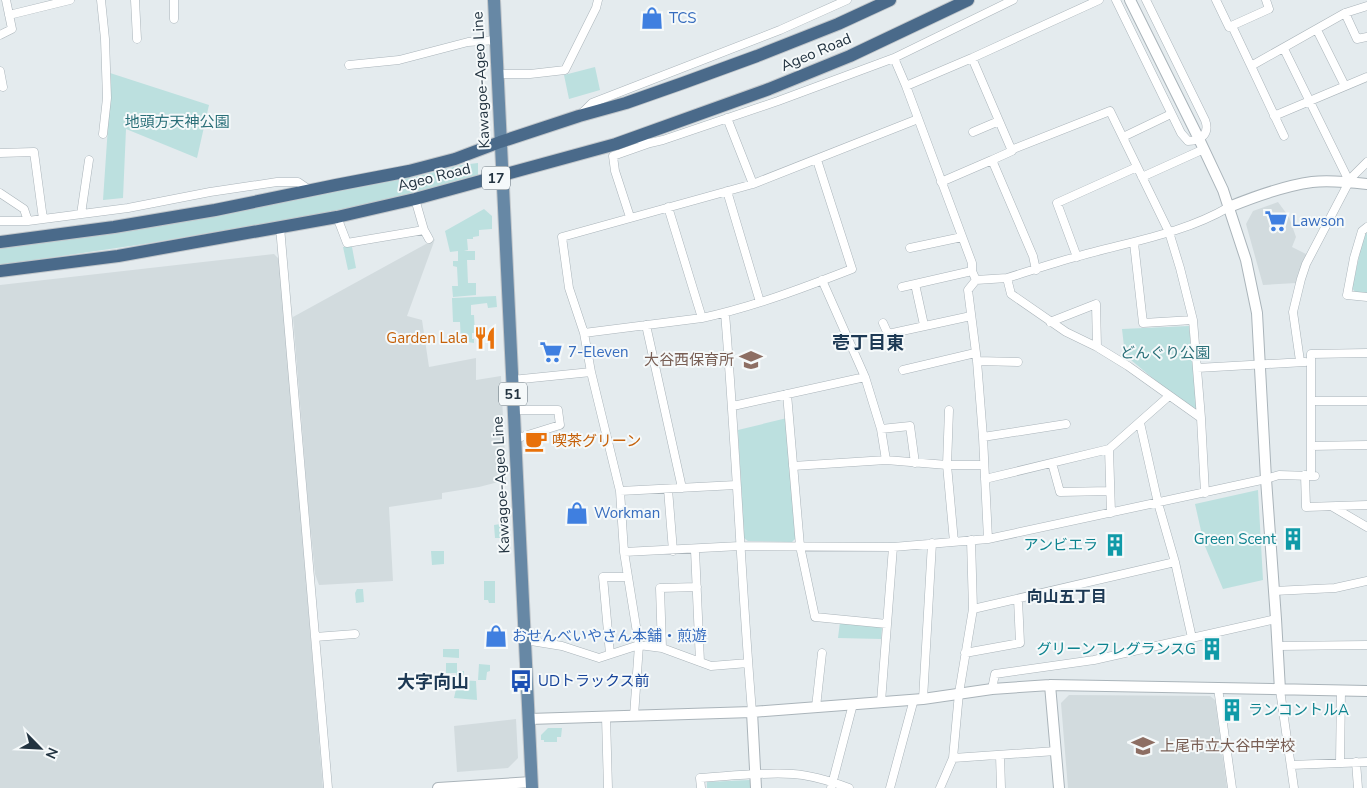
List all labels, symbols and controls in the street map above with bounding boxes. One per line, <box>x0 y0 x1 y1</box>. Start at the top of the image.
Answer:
shop icon: TCS <box>639 5 665 31</box>
place label: TCS <box>669 8 697 28</box>
street label: Kawagoe-Ageo Line <box>467 11 495 149</box>
street label: Ageo Road <box>778 28 854 76</box>
park label: 地頭方天神公園 <box>124 112 230 132</box>
street label: Ageo Road <box>395 158 473 196</box>
road number: 17 <box>482 167 510 190</box>
supermarket icon: Lawson <box>1263 208 1289 234</box>
place label: Lawson <box>1292 211 1345 231</box>
restaurant icon: Garden Lala <box>472 325 498 351</box>
place label: Garden Lala <box>386 328 468 348</box>
district label: 壱丁目東 <box>832 331 904 355</box>
supermarket icon: 7-Eleven <box>538 339 564 365</box>
place label: 7-Eleven <box>568 342 628 362</box>
park label: どんぐり公園 <box>1120 343 1210 363</box>
school or university icon: 大谷西保育所 <box>738 347 764 373</box>
place label: 大谷西保育所 <box>644 350 734 370</box>
road number: 51 <box>499 382 527 406</box>
street label: Kawagoe-Ageo Line <box>487 416 515 554</box>
cafe icon: 喫茶グリーン <box>523 428 549 454</box>
place label: 喫茶グリーン <box>552 431 641 451</box>
shop icon: Workman <box>564 500 590 526</box>
place label: Workman <box>594 503 660 523</box>
building icon: Green Scent <box>1280 526 1306 552</box>
place label: Green Scent <box>1194 529 1277 549</box>
building icon: アンビエラ <box>1102 532 1128 558</box>
place label: アンビエラ <box>1024 535 1098 555</box>
district label: 向山五丁目 <box>1027 586 1107 608</box>
shop icon: おせんべいやさん本舗・煎遊 <box>483 623 509 649</box>
place label: おせんべいやさん本舗・煎遊 <box>512 626 707 646</box>
building icon: グリーンフレグランスG <box>1199 636 1225 662</box>
place label: グリーンフレグランスG <box>1037 639 1196 659</box>
bus stop icon: UDトラックス前 <box>508 668 534 694</box>
district label: 大字向山 <box>397 670 469 694</box>
place label: UDトラックス前 <box>538 671 650 691</box>
building icon: ランコントルA <box>1219 697 1245 723</box>
place label: ランコントルA <box>1248 700 1349 720</box>
north arrow <box>15 723 65 773</box>
school or university icon: 上尾市立大谷中学校 <box>1130 733 1156 759</box>
place label: 上尾市立大谷中学校 <box>1160 736 1295 756</box>
text: N <box>41 744 62 762</box>

